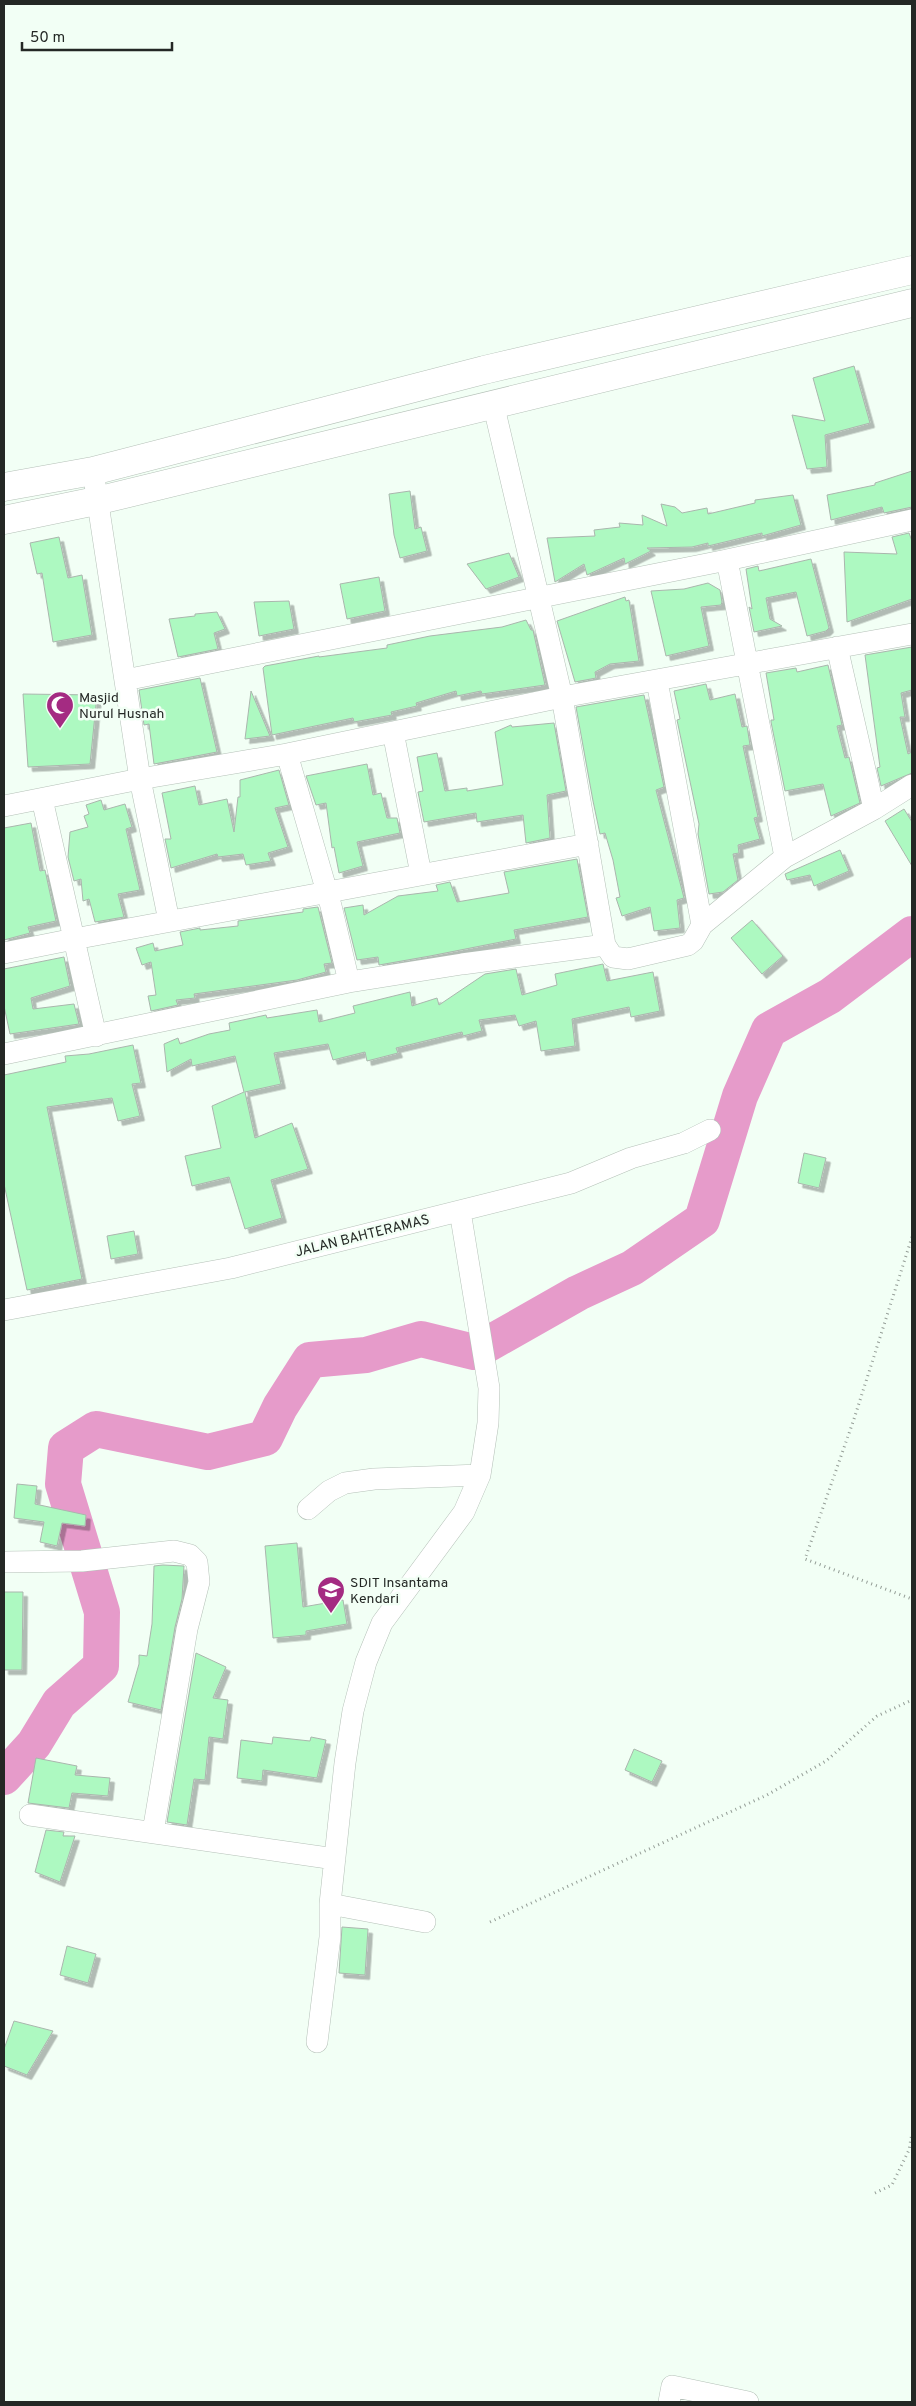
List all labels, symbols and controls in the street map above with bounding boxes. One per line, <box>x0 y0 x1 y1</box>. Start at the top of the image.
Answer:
scale bar <box>22 20 172 52</box>
text: 50 m <box>30 29 65 48</box>
mosque icon: Masjid Nurul Husnah <box>45 690 75 729</box>
place label: Masjid Nurul Husnah <box>79 690 164 723</box>
street label: JALAN BAHTERAMAS <box>293 1212 431 1261</box>
school or university icon: SDIT Insantama Kendari <box>316 1575 346 1614</box>
place label: SDIT Insantama Kendari <box>350 1575 448 1608</box>

